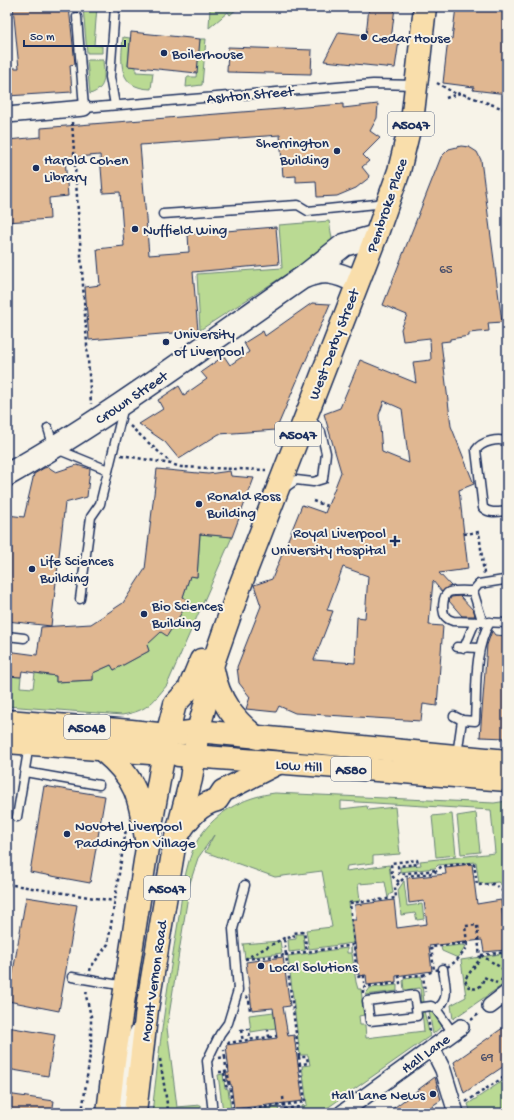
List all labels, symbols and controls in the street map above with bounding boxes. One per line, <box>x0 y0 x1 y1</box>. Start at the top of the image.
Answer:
scale bar <box>24 22 125 48</box>
place label: Cedar House <box>372 30 451 48</box>
text: 50 m <box>30 31 55 45</box>
marker: Cedar House <box>359 32 369 42</box>
place label: Boilerhouse <box>171 46 243 64</box>
marker: Boilerhouse <box>159 48 169 58</box>
street label: Ashton Street <box>206 83 296 109</box>
road number: A5047 <box>388 112 434 136</box>
place label: Sherrington Building <box>256 135 329 170</box>
marker: Sherrington Building <box>332 146 342 156</box>
place label: Harold Cohen Library <box>44 152 128 187</box>
street label: Pembroke Place <box>363 156 413 256</box>
marker: Harold Cohen Library <box>31 163 41 173</box>
place label: Nuffield Wing <box>143 222 227 240</box>
marker: Nuffield Wing <box>130 224 140 234</box>
house number: 65 <box>439 263 453 278</box>
street label: West Derby Street <box>305 285 365 403</box>
place label: University of Liverpool <box>174 326 245 361</box>
marker: University of Liverpool <box>161 337 171 347</box>
street label: Crown Street <box>92 367 173 429</box>
road number: A5047 <box>275 422 321 446</box>
place label: Ronald Ross Building <box>206 488 281 523</box>
marker: Ronald Ross Building <box>194 499 204 509</box>
place label: Royal Liverpool University Hospital <box>271 525 386 560</box>
marker: Royal Liverpool University Hospital <box>389 535 401 547</box>
place label: Life Sciences Building <box>39 553 114 588</box>
marker: Life Sciences Building <box>27 564 37 574</box>
place label: Bio Sciences Building <box>151 598 223 633</box>
marker: Bio Sciences Building <box>139 609 149 619</box>
road number: A5048 <box>64 715 110 739</box>
street label: Low Hill <box>275 756 323 778</box>
road number: A580 <box>331 757 371 781</box>
place label: Novotel Liverpool Paddington Village <box>74 818 196 853</box>
marker: Novotel Liverpool Paddington Village <box>62 829 72 839</box>
road number: A5047 <box>144 876 190 900</box>
street label: Mount Vernon Road <box>138 919 173 1043</box>
place label: Local Solutions <box>269 959 358 977</box>
marker: Local Solutions <box>256 961 266 971</box>
street label: Hall Lane <box>398 1031 454 1078</box>
house number: 69 <box>480 1051 494 1066</box>
place label: Hall Lane News <box>331 1087 425 1105</box>
marker: Hall Lane News <box>428 1089 438 1099</box>

